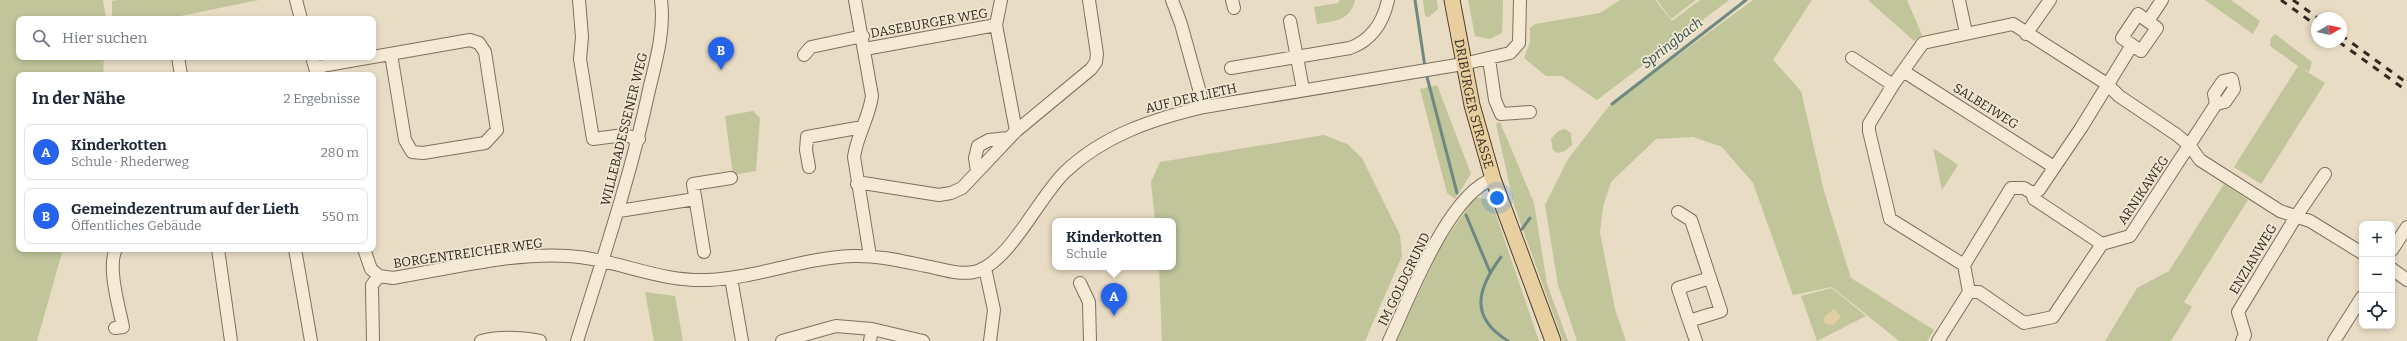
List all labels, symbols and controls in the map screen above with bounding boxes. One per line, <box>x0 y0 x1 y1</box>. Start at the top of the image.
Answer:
street label: DASEBURGER WEG <box>869 5 989 41</box>
north arrow <box>2311 12 2347 48</box>
water label: Springbach <box>1638 14 1706 72</box>
search box <box>16 16 376 60</box>
icon: search <box>30 27 52 49</box>
text: Hier suchen <box>62 29 147 47</box>
pin: B <box>708 37 734 70</box>
street label: DRIBURGER STRASSE <box>1452 37 1497 170</box>
street label: WILLEBADESSENER WEG <box>598 50 650 207</box>
street label: AUF DER LIETH <box>1144 80 1238 116</box>
street label: SALBEIWEG <box>1951 80 2022 132</box>
text: In der Nähe <box>32 88 125 109</box>
text: 2 Ergebnisse <box>284 91 360 106</box>
text: Kinderkotten <box>71 136 167 154</box>
text: A <box>41 145 51 160</box>
text: 280 m <box>321 145 359 160</box>
street label: ARNIKAWEG <box>2114 152 2172 227</box>
text: Schule · Rhederweg <box>71 154 189 169</box>
your location <box>1487 188 1507 208</box>
text: Gemeindezentrum auf der Lieth <box>71 200 299 218</box>
text: B <box>42 209 50 224</box>
text: 550 m <box>322 209 359 224</box>
text: Öffentliches Gebäude <box>71 218 201 233</box>
popup <box>1052 218 1176 270</box>
street label: ENZIANWEG <box>2226 221 2280 297</box>
map controls <box>2359 221 2395 329</box>
button: + <box>2359 221 2395 257</box>
text: Kinderkotten <box>1066 228 1162 246</box>
street label: IM GOLDGRUND <box>1375 230 1433 328</box>
street label: BORGENTREICHER WEG <box>392 235 544 271</box>
text: Schule <box>1066 246 1107 261</box>
button: − <box>2359 257 2395 293</box>
pin: A <box>1101 283 1127 316</box>
button: locate <box>2359 293 2395 329</box>

